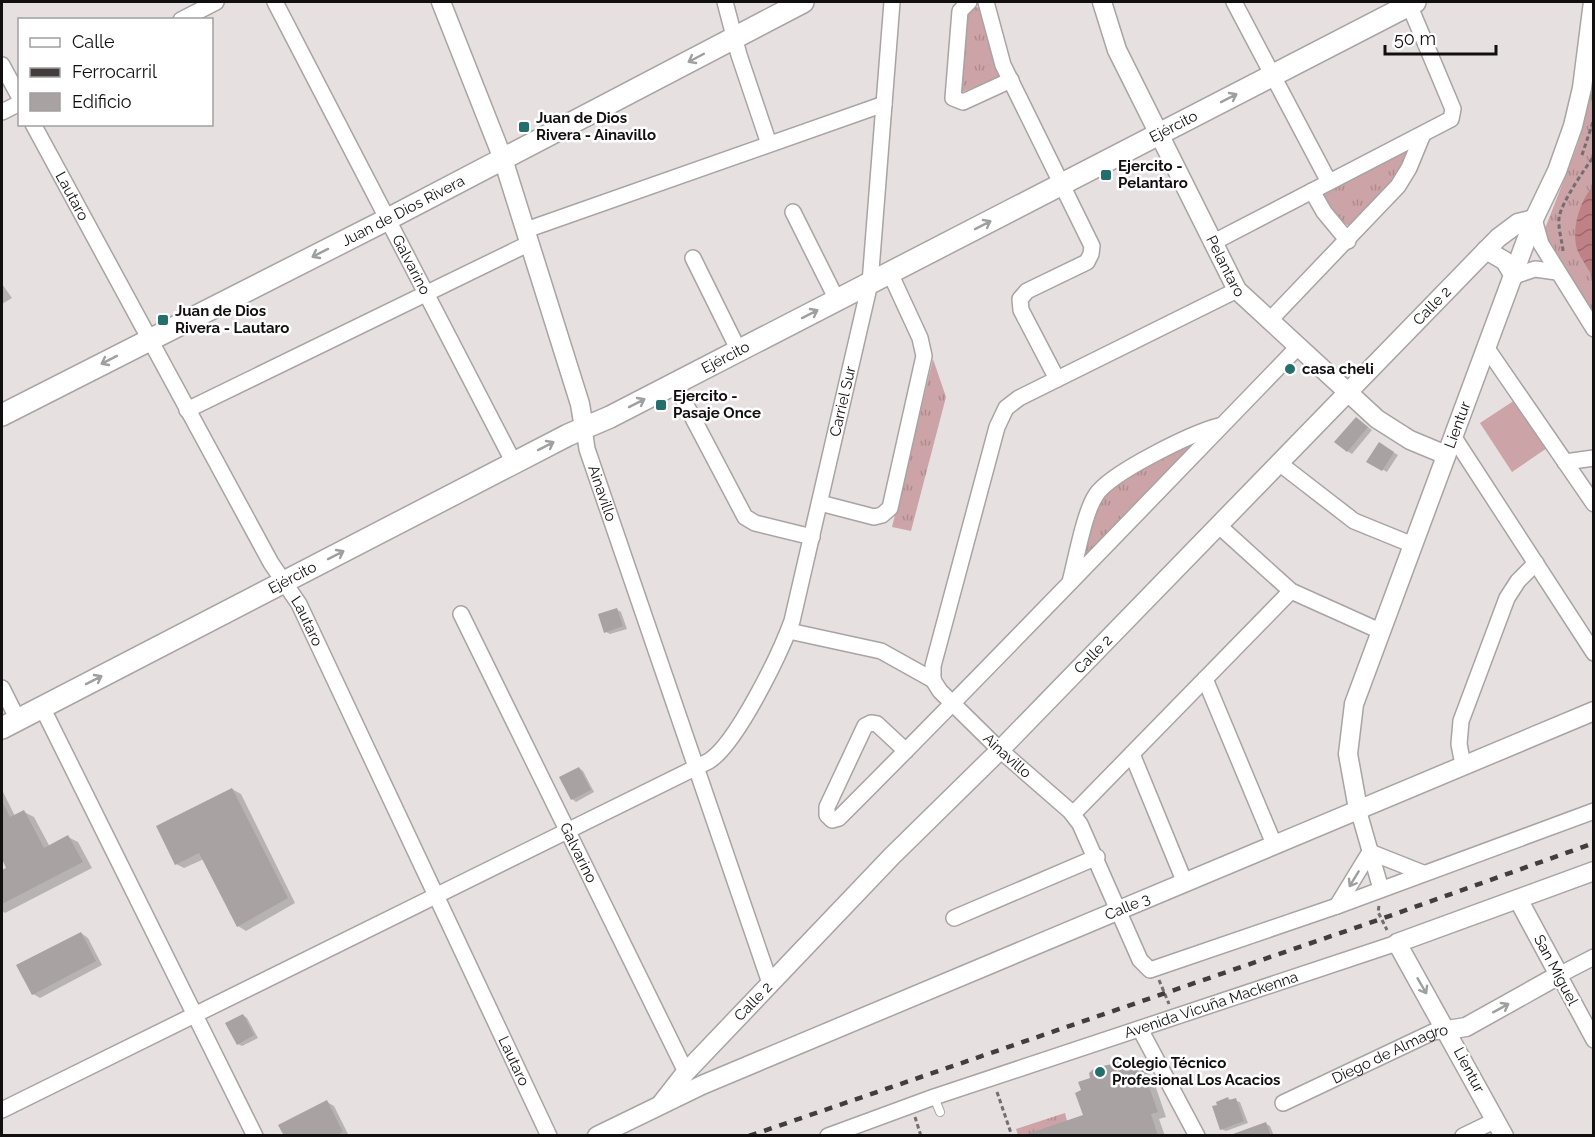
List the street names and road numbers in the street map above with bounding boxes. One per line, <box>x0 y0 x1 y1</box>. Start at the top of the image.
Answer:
street label: Ejército <box>1146 107 1201 146</box>
street label: Lautaro <box>52 168 93 224</box>
street label: Juan de Dios Rivera <box>339 172 468 250</box>
street label: Galvarino <box>388 232 434 298</box>
street label: Pelantaro <box>1202 233 1248 301</box>
street label: Calle 2 <box>1409 283 1455 329</box>
street label: Ejército <box>698 338 753 377</box>
street label: Carriel Sur <box>826 364 860 438</box>
street label: Lientur <box>1441 398 1475 451</box>
street label: Ainavillo <box>584 463 620 524</box>
street label: Ejército <box>265 558 320 598</box>
street label: Lautaro <box>287 593 327 649</box>
street label: Calle 2 <box>1070 631 1116 677</box>
street label: Ainavillo <box>979 729 1035 782</box>
street label: Galvarino <box>556 820 601 886</box>
street label: Calle 3 <box>1102 889 1153 924</box>
street label: San Miguel <box>1530 932 1583 1009</box>
street label: Avenida Vicuña Mackenna <box>1122 968 1300 1042</box>
street label: Calle 2 <box>730 978 776 1025</box>
street label: Diego de Almagro <box>1329 1021 1449 1088</box>
street label: Lautaro <box>494 1033 533 1089</box>
street label: Lientur <box>1450 1044 1489 1096</box>

